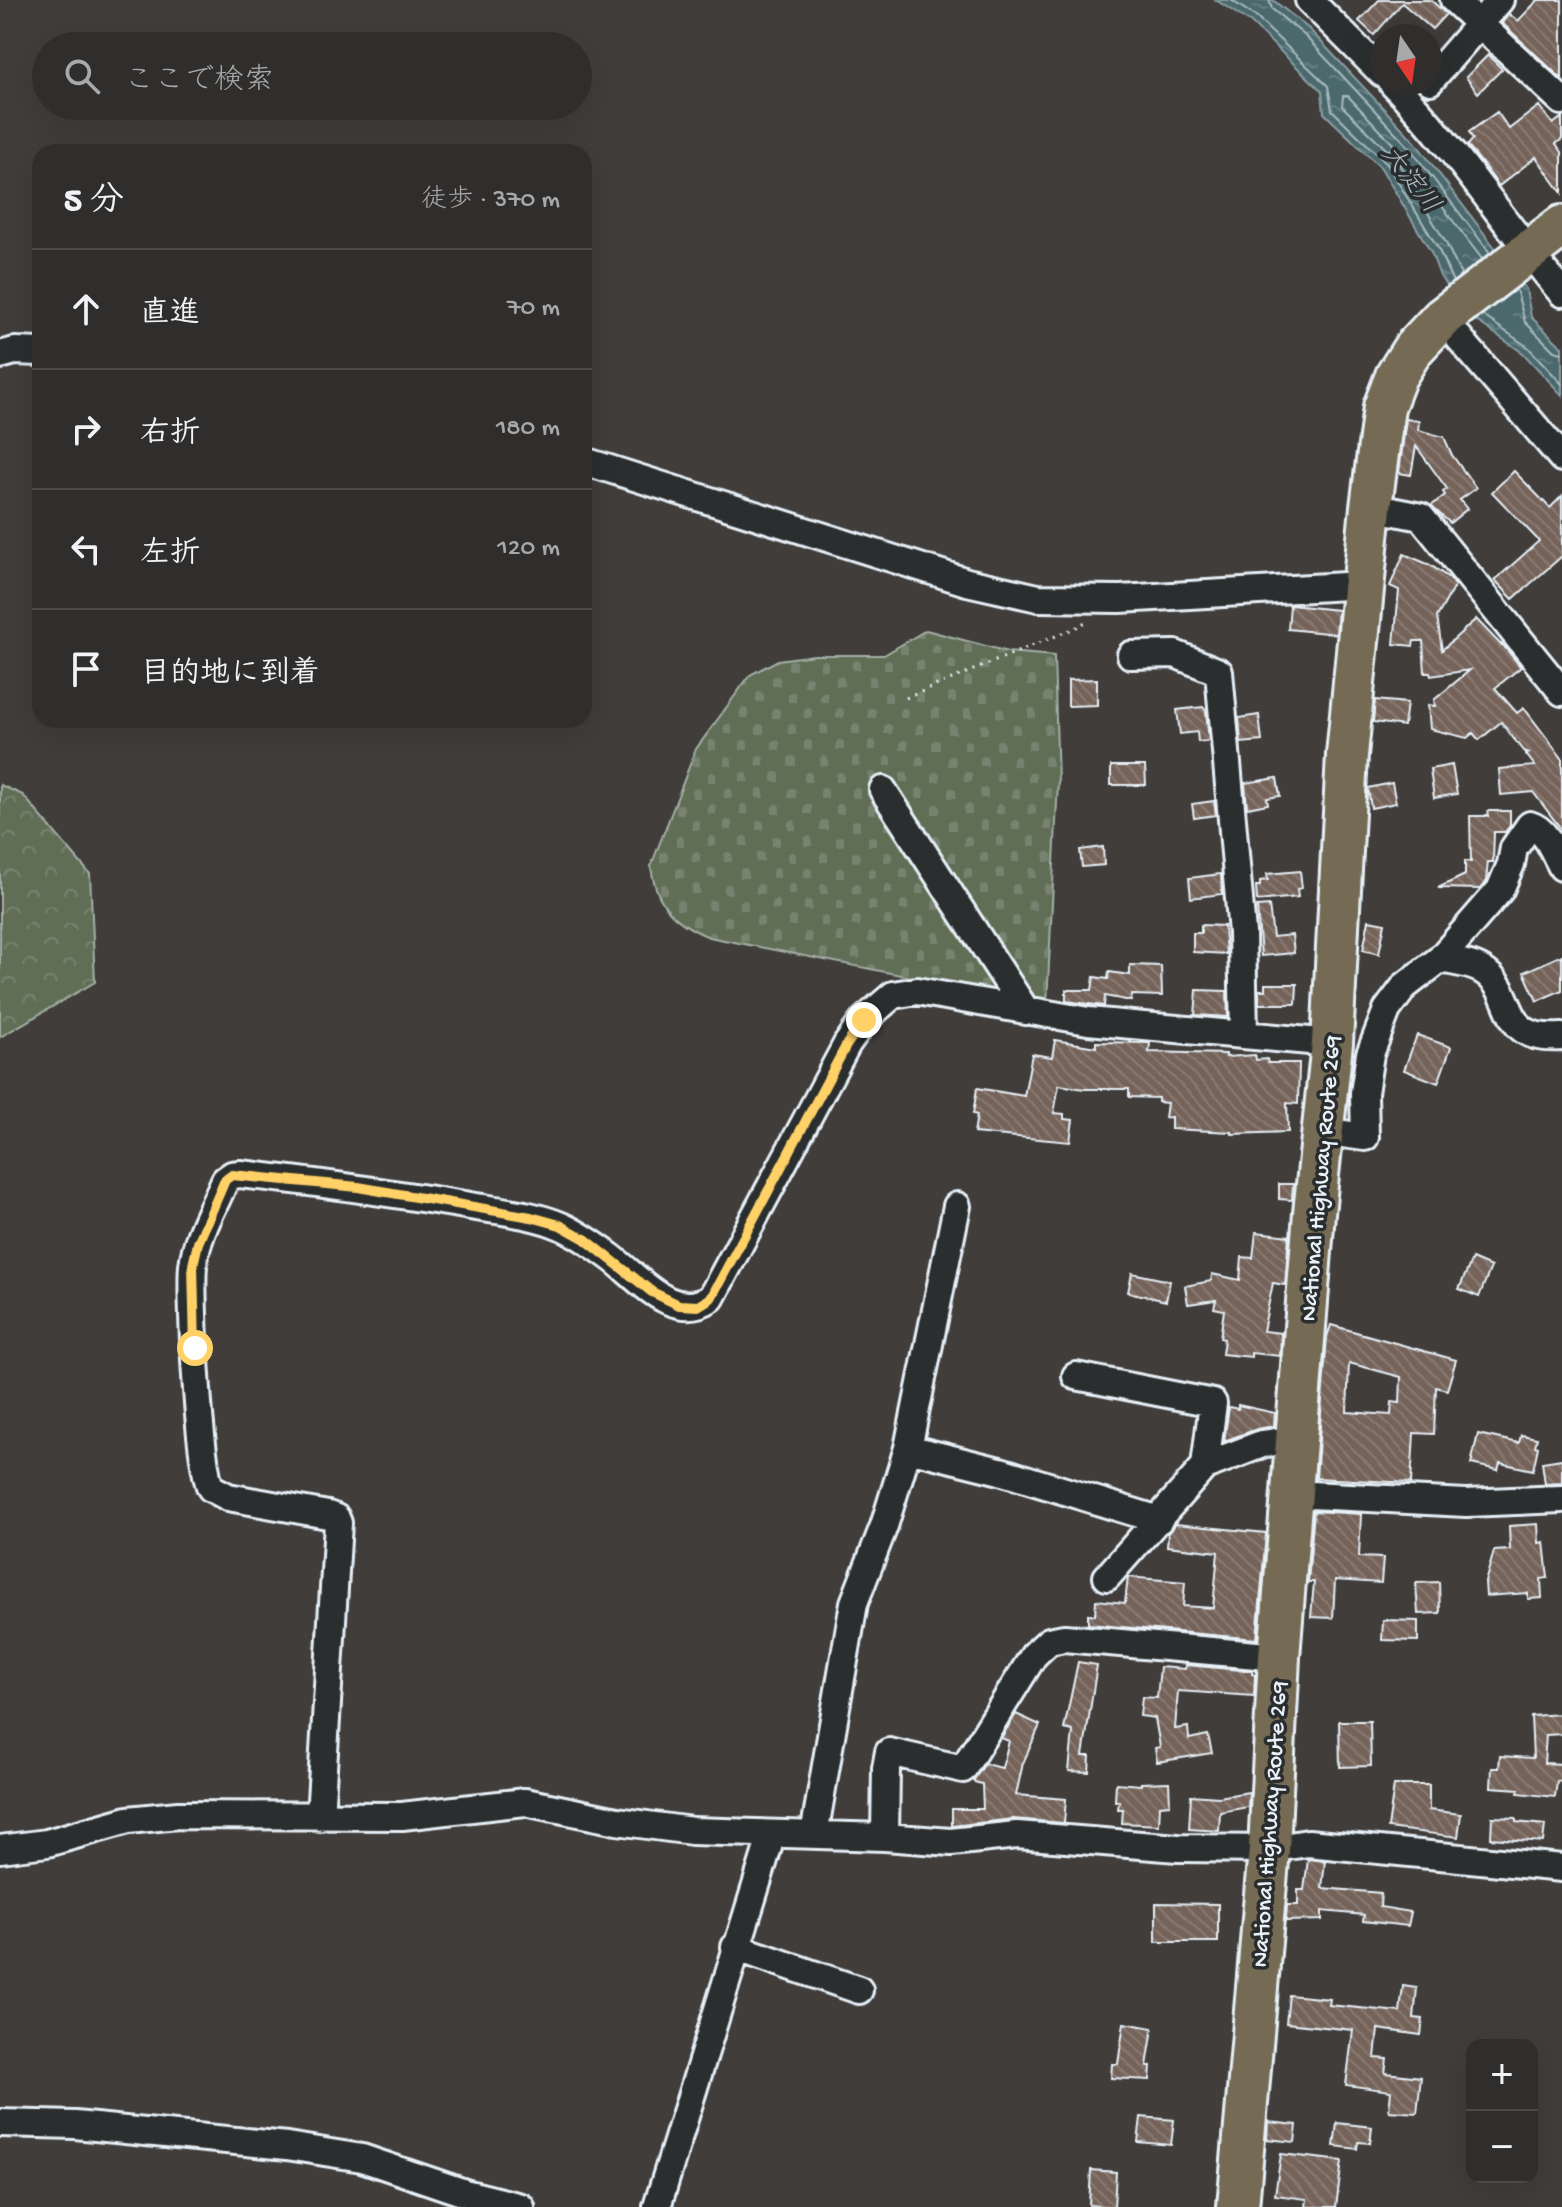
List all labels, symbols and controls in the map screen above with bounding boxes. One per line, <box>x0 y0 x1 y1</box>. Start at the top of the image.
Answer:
north arrow <box>1370 24 1442 96</box>
search box <box>32 32 592 120</box>
icon: search <box>60 54 104 98</box>
text: ここで検索 <box>124 65 274 100</box>
water label: 大淀川 <box>1372 140 1445 221</box>
text: 5 分 <box>64 183 124 223</box>
text: 徒歩 · 370 m <box>421 186 560 217</box>
icon: ahead <box>64 287 108 331</box>
text: 70 m <box>507 294 560 325</box>
text: 直進 <box>140 298 200 333</box>
icon: right <box>64 407 108 451</box>
text: 180 m <box>496 414 560 445</box>
text: 右折 <box>140 418 200 453</box>
icon: left <box>64 527 108 571</box>
text: 120 m <box>497 534 560 565</box>
text: 左折 <box>140 538 200 573</box>
icon: arrive <box>64 647 108 691</box>
text: 目的地に到着 <box>140 658 320 693</box>
route end <box>846 1002 882 1038</box>
street label: National Highway Route 269 <box>1296 1034 1349 1323</box>
route start <box>177 1330 213 1366</box>
street label: National Highway Route 269 <box>1247 1680 1296 1968</box>
map controls <box>1466 2039 1538 2183</box>
button: + <box>1466 2039 1538 2111</box>
button: − <box>1466 2111 1538 2183</box>

